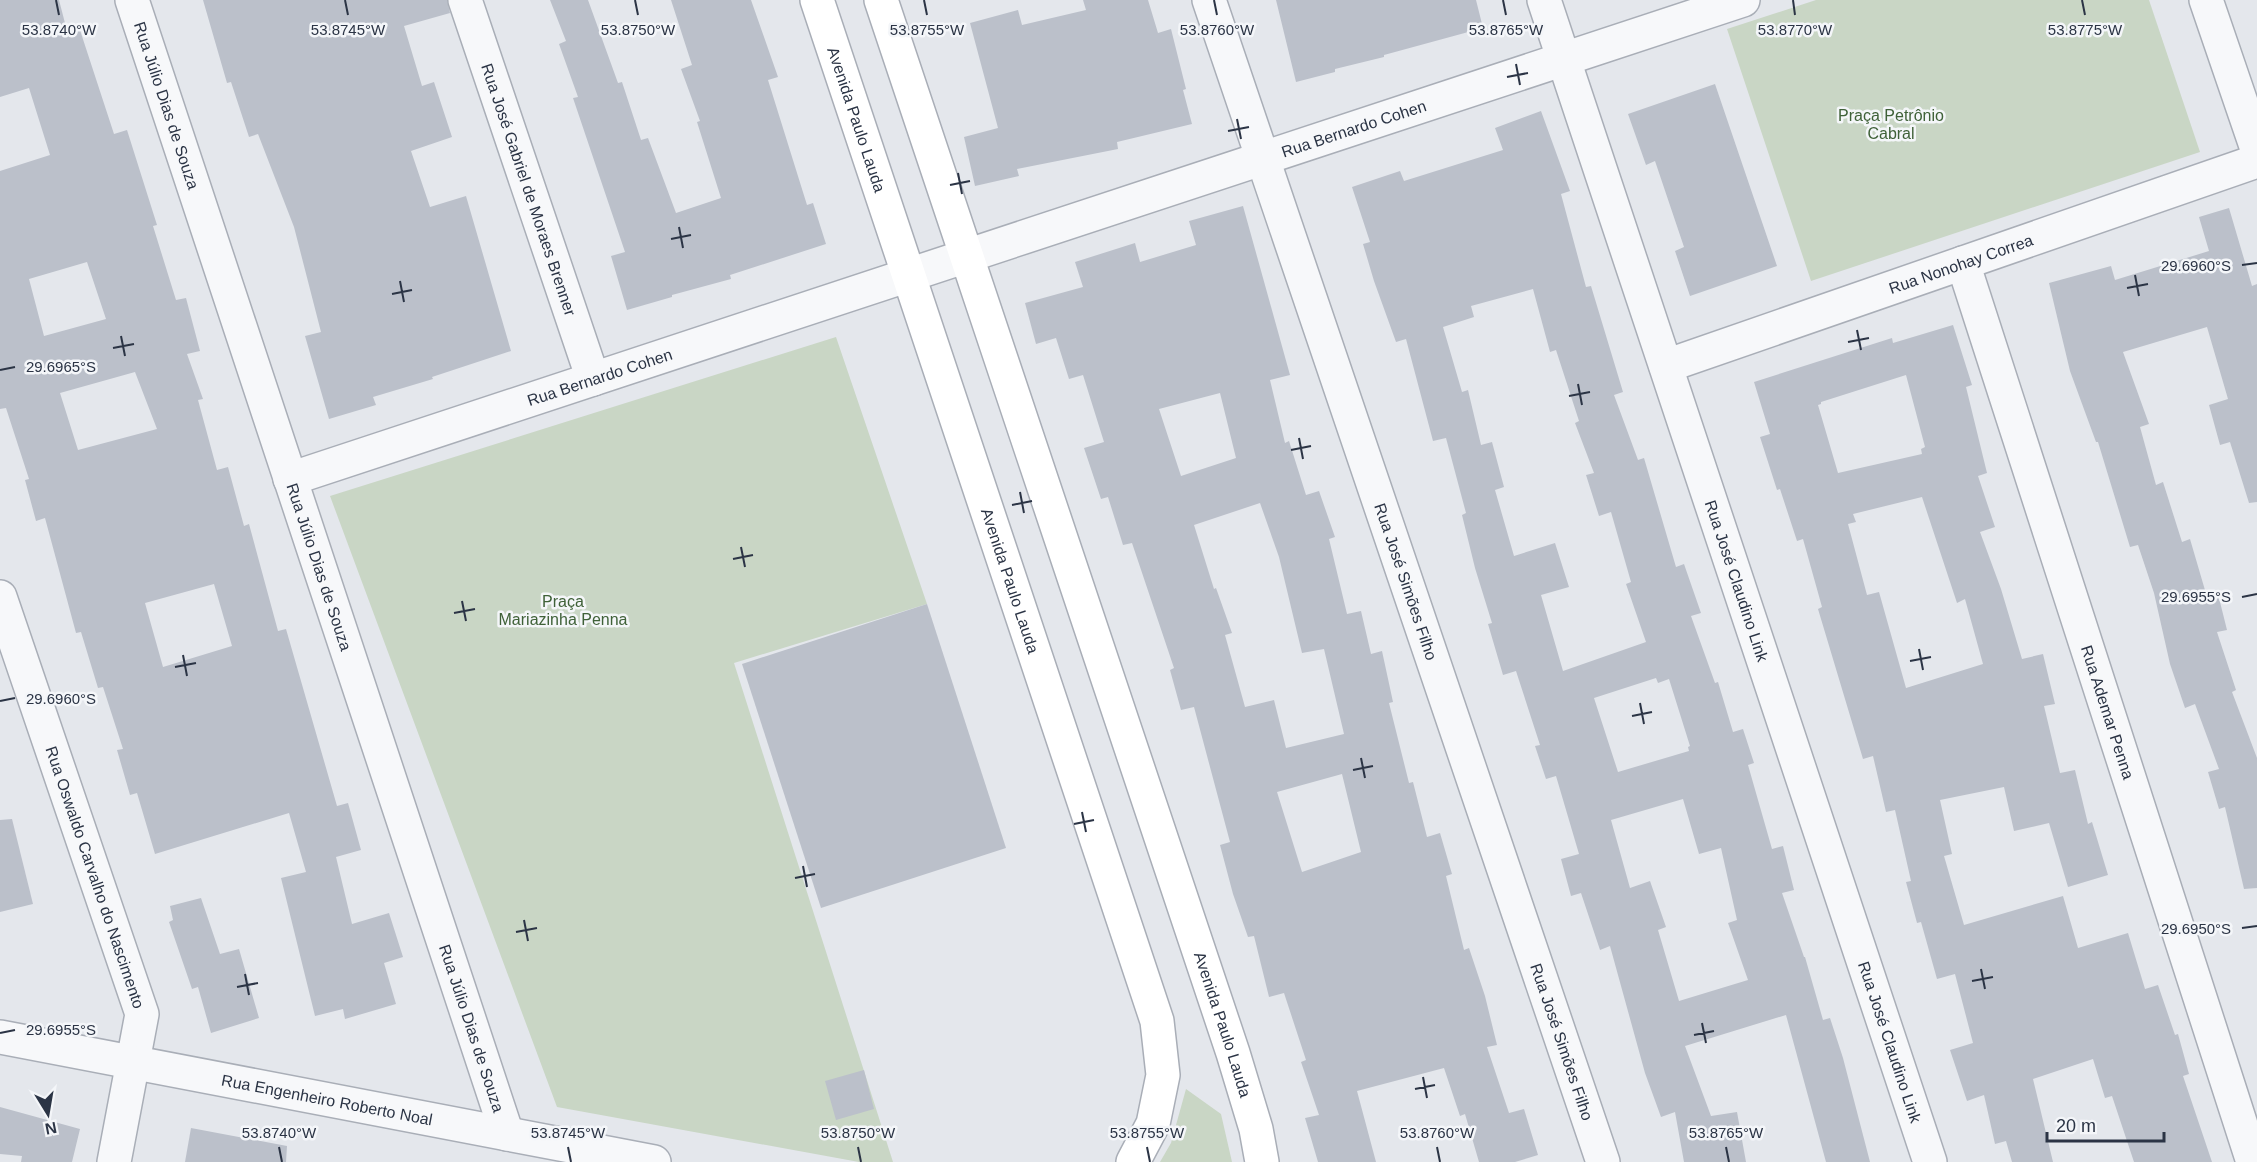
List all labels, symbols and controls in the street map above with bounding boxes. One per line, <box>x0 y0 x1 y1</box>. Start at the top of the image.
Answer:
street label: Rua Júlio Dias de Souza <box>131 20 202 192</box>
text: 53.8740°W <box>22 21 97 38</box>
text: 53.8745°W <box>311 21 386 38</box>
text: 53.8750°W <box>601 21 676 38</box>
text: 53.8755°W <box>890 21 965 38</box>
text: 53.8760°W <box>1180 21 1255 38</box>
text: 53.8765°W <box>1469 21 1544 38</box>
text: 53.8770°W <box>1758 21 1833 38</box>
text: 53.8775°W <box>2048 21 2123 38</box>
street label: Avenida Paulo Lauda <box>824 45 888 195</box>
street label: Rua José Gabriel de Moraes Brenner <box>478 61 579 319</box>
street label: Rua Bernardo Cohen <box>1279 97 1428 161</box>
park label: Praça Petrônio Cabral <box>1838 107 1944 142</box>
street label: Rua Nonohay Correa <box>1887 231 2035 297</box>
text: 29.6960°S <box>2161 257 2231 274</box>
street label: Rua Bernardo Cohen <box>525 346 674 409</box>
text: 29.6965°S <box>26 358 96 375</box>
street label: Rua Júlio Dias de Souza <box>283 481 355 653</box>
street label: Rua José Claudino Link <box>1702 498 1771 665</box>
street label: Rua José Simões Filho <box>1371 501 1440 662</box>
street label: Avenida Paulo Lauda <box>978 506 1042 656</box>
text: 29.6955°S <box>2161 588 2231 605</box>
park label: Praça Mariazinha Penna <box>499 593 628 628</box>
street label: Rua Ademar Penna <box>2078 643 2137 782</box>
text: 29.6960°S <box>26 690 96 707</box>
street label: Rua Oswaldo Carvalho do Nascimento <box>42 744 147 1011</box>
text: 29.6950°S <box>2161 920 2231 937</box>
street label: Rua Júlio Dias de Souza <box>436 942 507 1114</box>
street label: Avenida Paulo Lauda <box>1191 950 1254 1099</box>
street label: Rua José Claudino Link <box>1855 959 1925 1126</box>
street label: Rua José Simões Filho <box>1527 961 1596 1123</box>
text: 29.6955°S <box>26 1021 96 1038</box>
street label: Rua Engenheiro Roberto Noal <box>220 1072 434 1128</box>
north arrow <box>18 1084 78 1144</box>
scale bar <box>2047 1105 2164 1143</box>
text: 20 m <box>2056 1116 2096 1136</box>
text: N <box>43 1119 58 1138</box>
text: 53.8740°W <box>242 1124 317 1141</box>
text: 53.8745°W <box>531 1124 606 1141</box>
text: 53.8750°W <box>821 1124 896 1141</box>
text: 53.8755°W <box>1110 1124 1185 1141</box>
text: 53.8760°W <box>1400 1124 1475 1141</box>
text: 53.8765°W <box>1689 1124 1764 1141</box>

